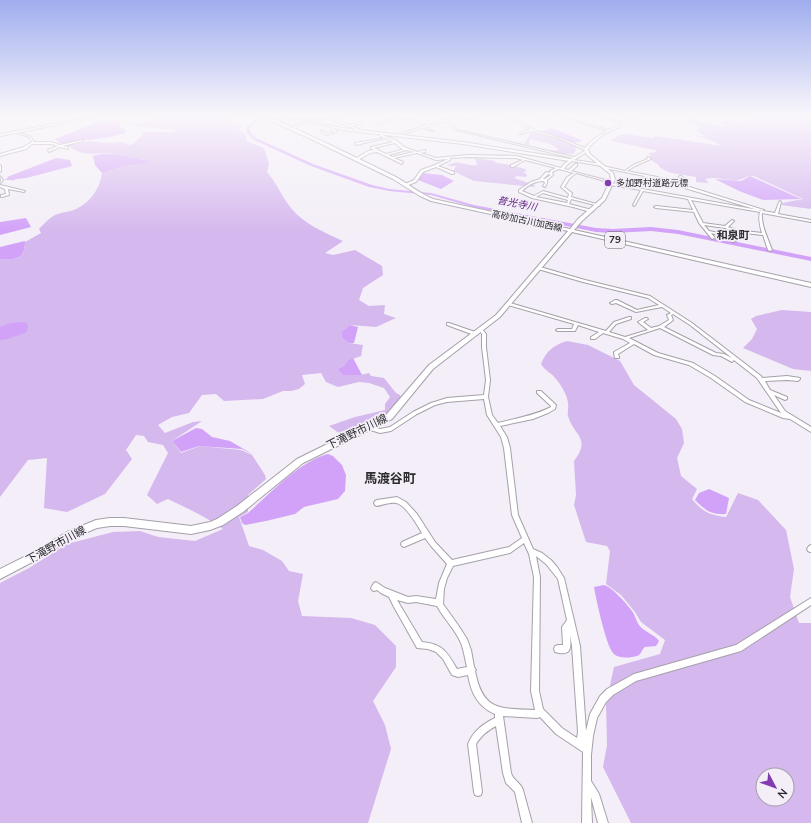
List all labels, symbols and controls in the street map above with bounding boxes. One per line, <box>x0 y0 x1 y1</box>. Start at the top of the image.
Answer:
place label: 多加野村道路元標 <box>616 177 688 189</box>
marker: 多加野村道路元標 <box>603 178 613 188</box>
water label: 普光寺川 <box>496 193 539 215</box>
street label: 高砂加古川加西線 <box>491 208 564 235</box>
district label: 和泉町 <box>717 228 750 243</box>
road number: 79 <box>605 232 625 248</box>
street label: 下滝野市川線 <box>324 411 390 453</box>
district label: 馬渡谷町 <box>364 470 416 488</box>
street label: 下滝野市川線 <box>24 522 88 568</box>
north arrow <box>755 767 795 807</box>
text: N <box>774 785 791 801</box>

